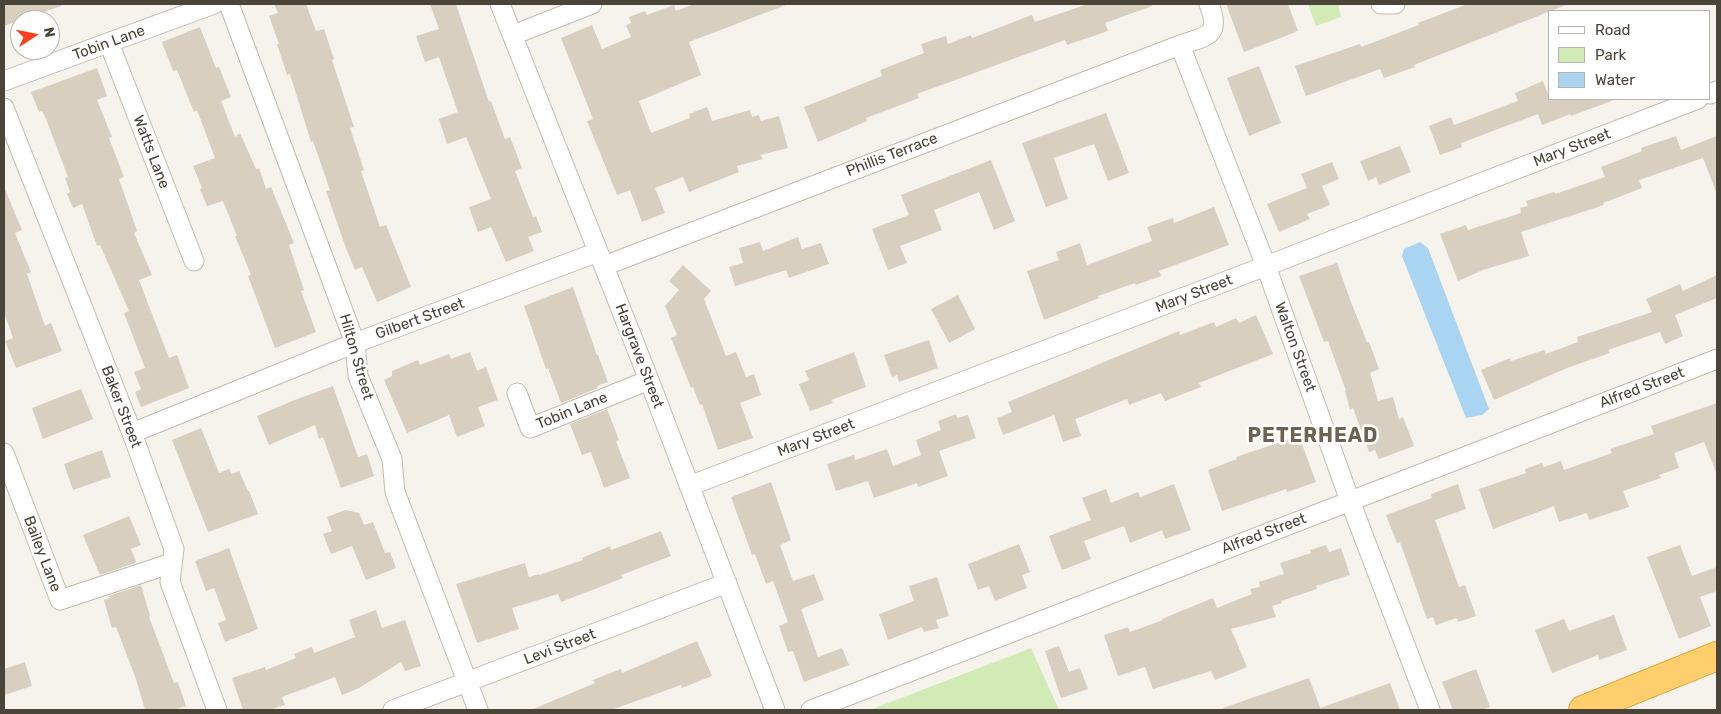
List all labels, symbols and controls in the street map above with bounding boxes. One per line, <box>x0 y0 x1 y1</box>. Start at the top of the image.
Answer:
north arrow <box>10 10 60 60</box>
legend <box>1548 10 1711 100</box>
text: Road <box>1595 21 1631 39</box>
street label: Tobin Lane <box>70 22 148 64</box>
text: N <box>40 26 59 39</box>
text: Park <box>1595 46 1626 64</box>
text: Water <box>1595 71 1635 89</box>
street label: Watts Lane <box>129 113 173 191</box>
street label: Mary Street <box>1531 125 1613 171</box>
street label: Phillis Terrace <box>844 129 940 181</box>
street label: Mary Street <box>1153 271 1235 317</box>
street label: Gilbert Street <box>373 295 467 343</box>
street label: Walton Street <box>1270 300 1320 394</box>
street label: Hargrave Street <box>611 301 667 411</box>
street label: Hilton Street <box>335 312 377 402</box>
street label: Baker Street <box>97 363 145 451</box>
street label: Alfred Street <box>1597 364 1687 412</box>
street label: Tobin Lane <box>534 389 610 433</box>
street label: Mary Street <box>775 415 857 461</box>
district label: PETERHEAD <box>1246 424 1380 448</box>
street label: Alfred Street <box>1219 510 1309 558</box>
street label: Bailey Lane <box>19 514 65 594</box>
street label: Levi Street <box>522 625 598 669</box>

